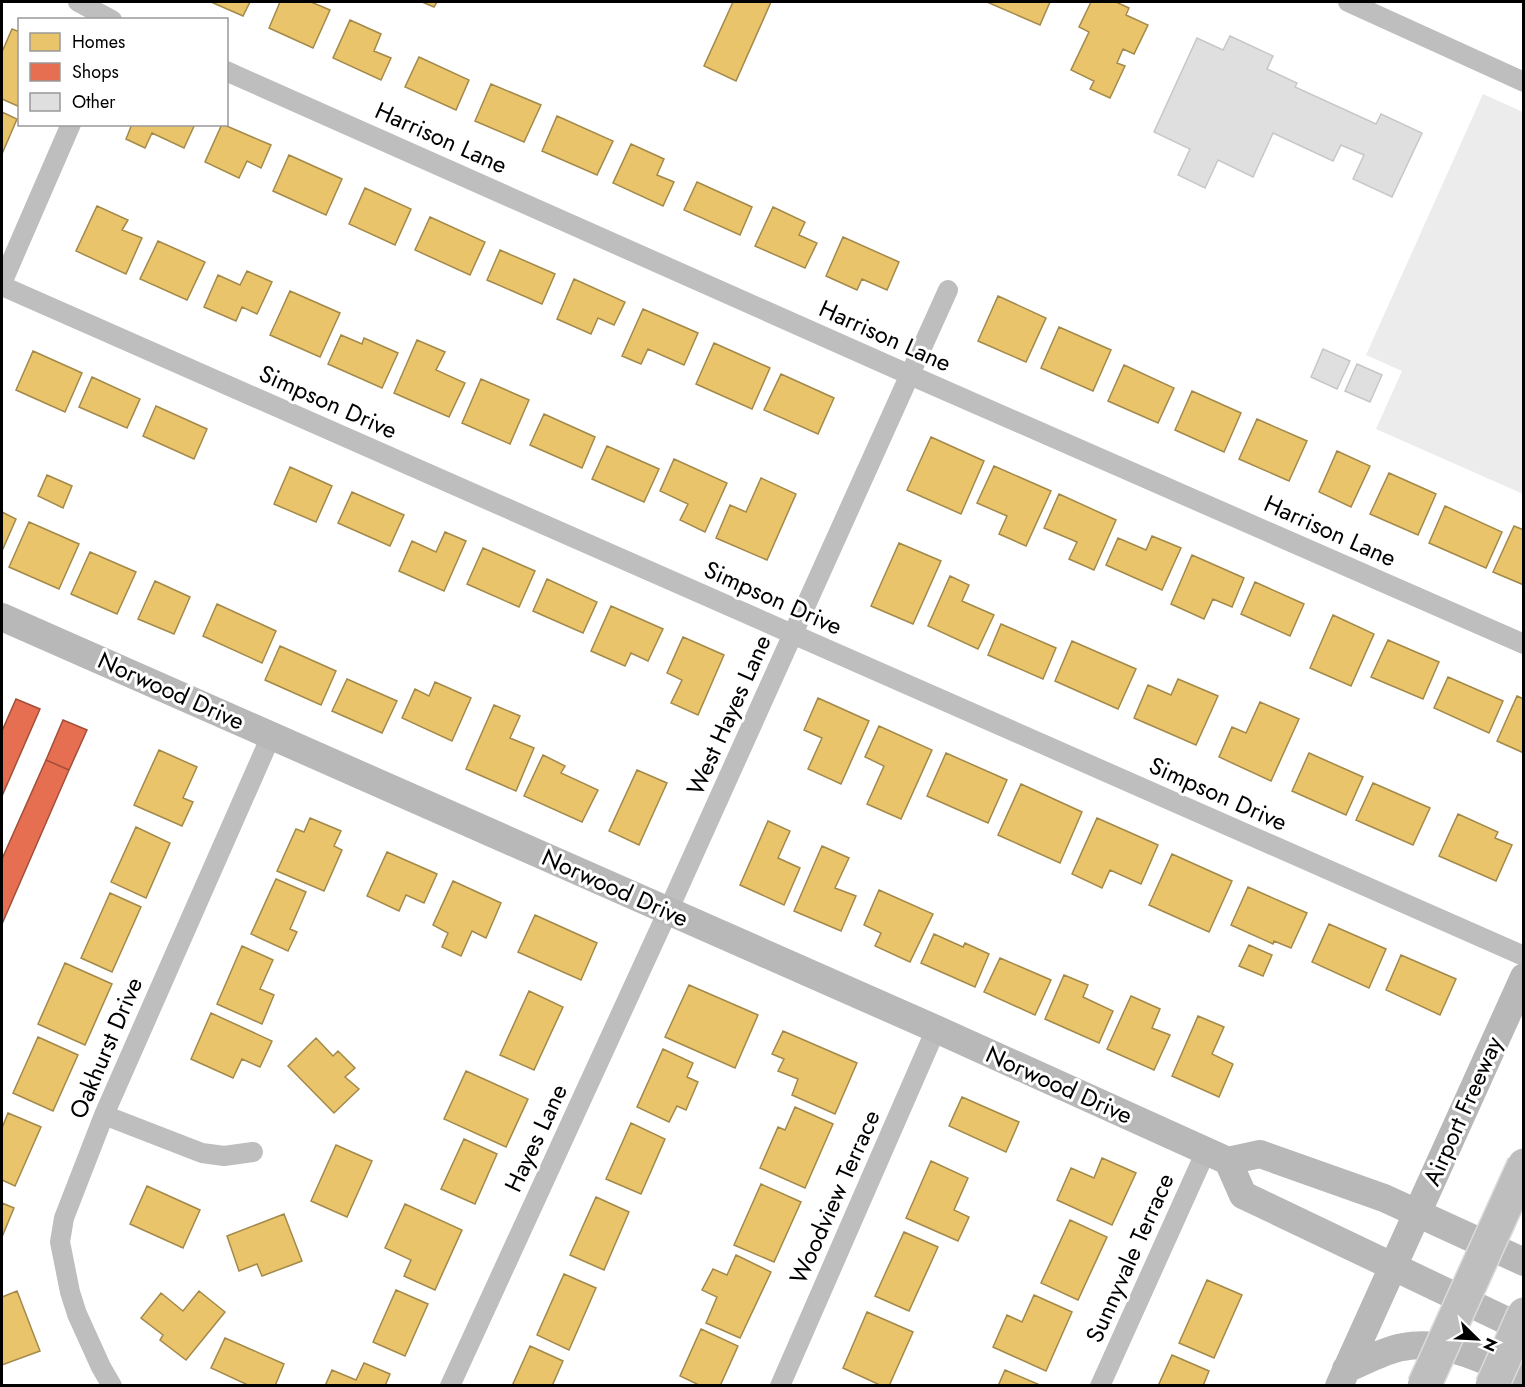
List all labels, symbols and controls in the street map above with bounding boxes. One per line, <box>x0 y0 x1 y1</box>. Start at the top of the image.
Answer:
legend <box>18 18 228 126</box>
text: Homes <box>72 29 125 55</box>
text: Shops <box>72 59 119 85</box>
text: Other <box>72 89 116 115</box>
street label: Harrison Lane <box>370 93 513 182</box>
street label: Harrison Lane <box>814 291 957 380</box>
street label: Simpson Drive <box>254 356 403 448</box>
street label: Harrison Lane <box>1259 486 1402 575</box>
street label: Simpson Drive <box>699 552 848 644</box>
street label: West Hayes Lane <box>678 629 780 801</box>
street label: Norwood Drive <box>92 643 250 738</box>
street label: Simpson Drive <box>1144 748 1293 840</box>
street label: Norwood Drive <box>536 840 694 935</box>
street label: Oakhurst Drive <box>60 972 151 1124</box>
street label: Airport Freeway <box>1414 1030 1511 1191</box>
street label: Norwood Drive <box>980 1037 1138 1132</box>
street label: Hayes Lane <box>495 1078 576 1197</box>
street label: Woodview Terrace <box>781 1104 889 1289</box>
street label: Sunnyvale Terrace <box>1076 1167 1183 1348</box>
north arrow <box>1447 1309 1507 1369</box>
text: N <box>1477 1334 1503 1355</box>

